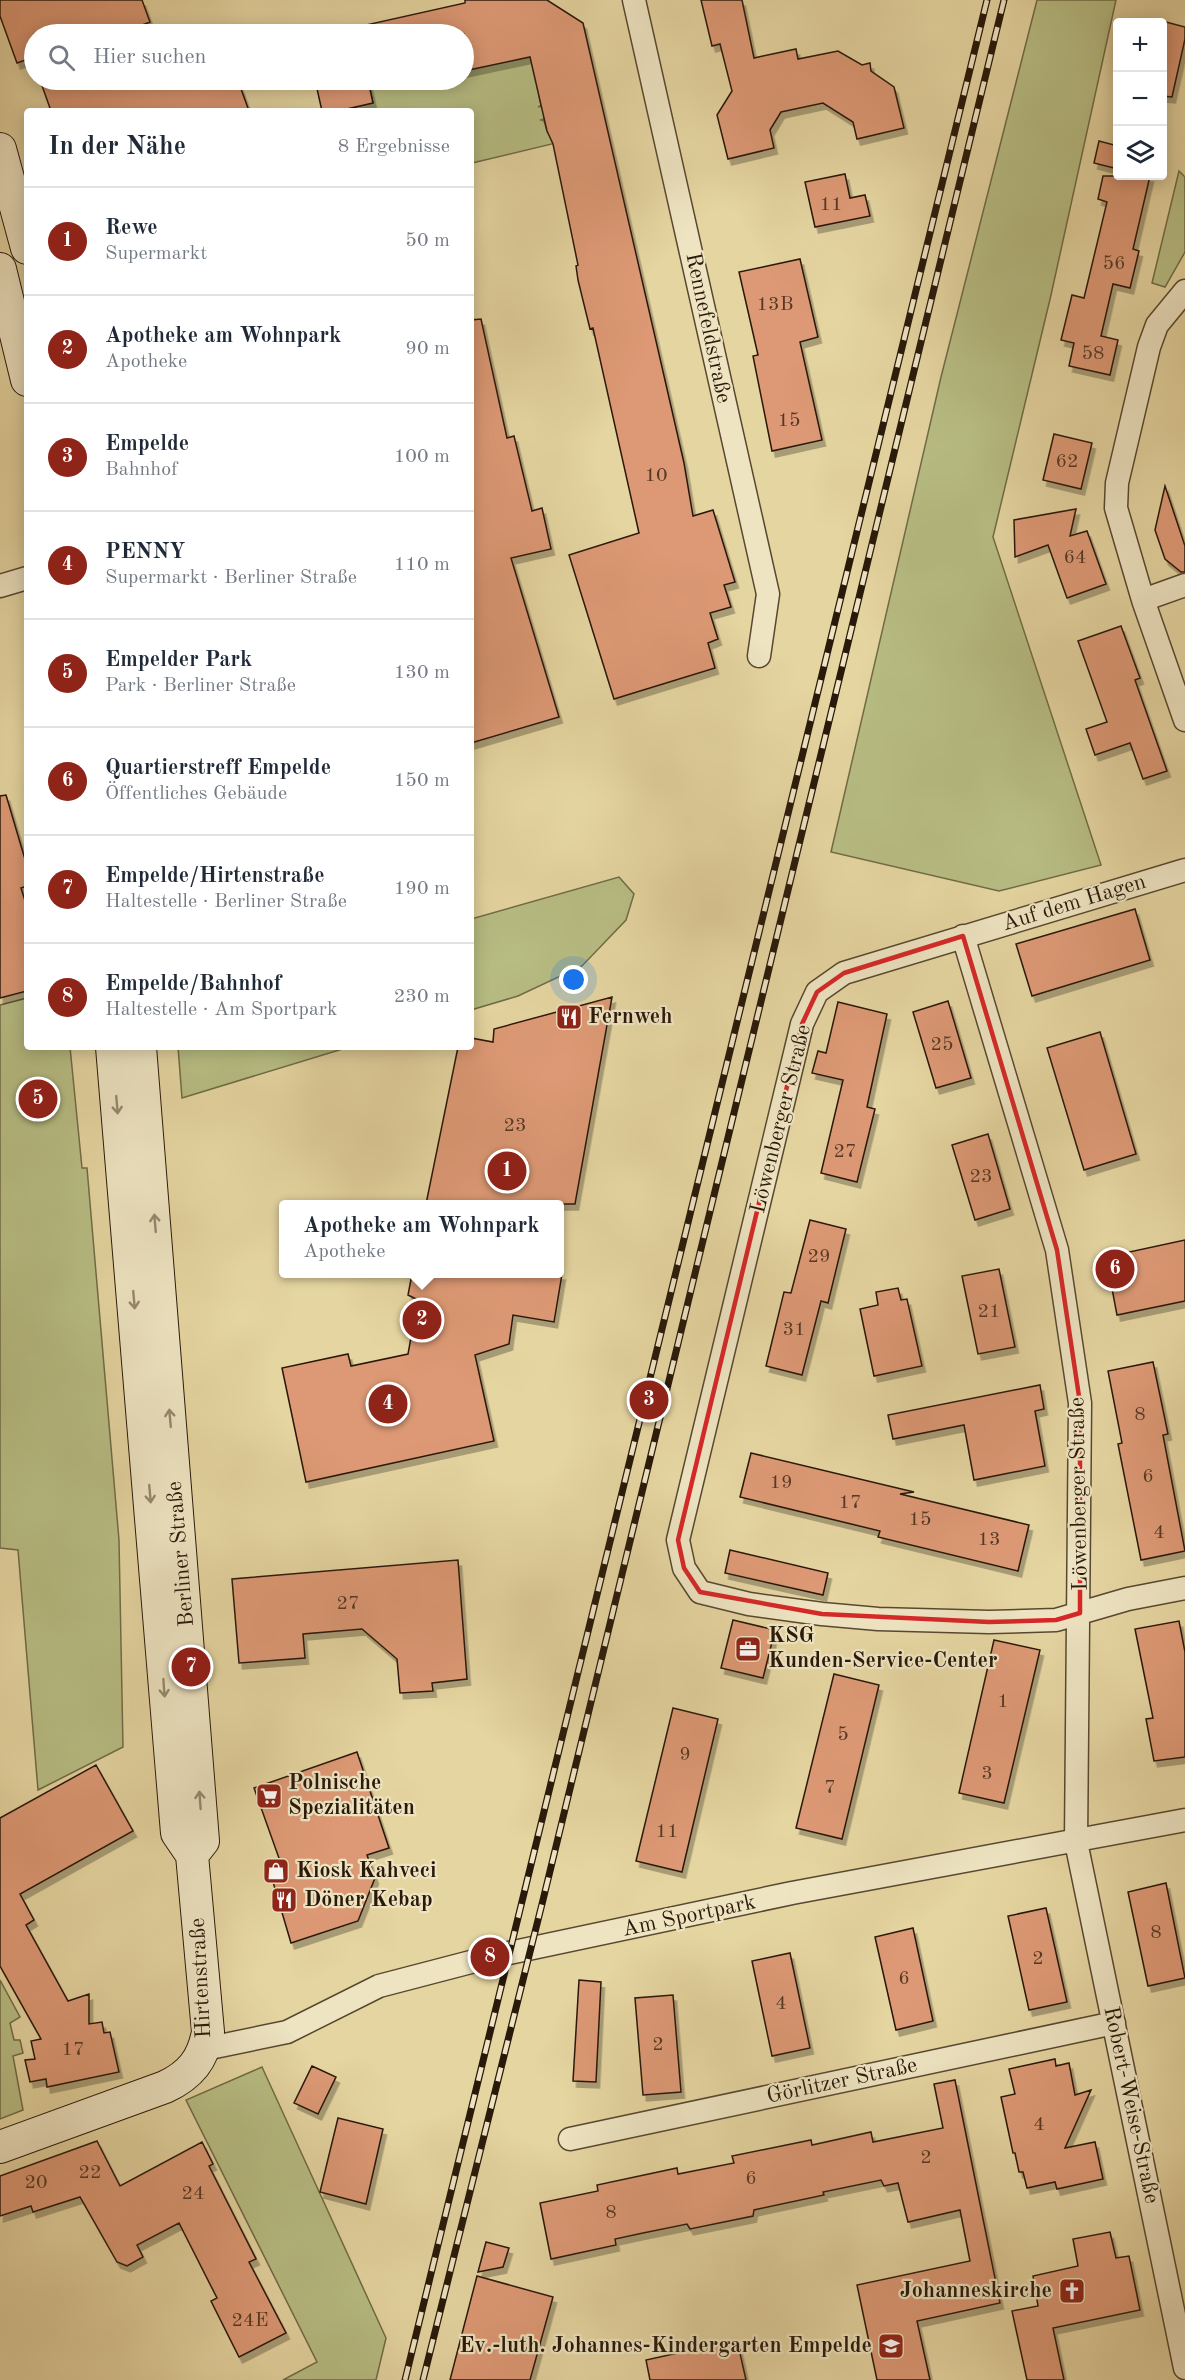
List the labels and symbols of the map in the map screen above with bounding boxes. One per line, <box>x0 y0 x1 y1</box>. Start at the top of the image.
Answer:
house number: 11 <box>819 195 843 215</box>
street label: Rennefeldstraße <box>681 251 735 405</box>
house number: 56 <box>1102 254 1126 274</box>
house number: 13B <box>757 295 794 315</box>
house number: 58 <box>1081 344 1105 364</box>
house number: 15 <box>777 411 801 431</box>
house number: 62 <box>1055 452 1079 472</box>
house number: 10 <box>644 466 668 486</box>
house number: 64 <box>1063 548 1087 568</box>
street label: Auf dem Hagen <box>999 871 1149 935</box>
your location <box>559 965 588 994</box>
restaurant icon: Fernweh <box>554 1002 584 1032</box>
place label: Fernweh <box>588 1006 672 1028</box>
street label: Löwenberger Straße <box>747 1022 815 1216</box>
house number: 25 <box>930 1035 954 1055</box>
pin: 5 <box>18 1076 57 1122</box>
one-way arrow <box>112 1095 123 1115</box>
house number: 23 <box>503 1116 527 1136</box>
house number: 27 <box>833 1142 857 1162</box>
pin: 1 <box>488 1148 526 1194</box>
house number: 23 <box>969 1167 993 1187</box>
one-way arrow <box>149 1214 160 1234</box>
pin: 6 <box>1096 1246 1134 1292</box>
house number: 29 <box>807 1247 831 1267</box>
one-way arrow <box>129 1289 140 1309</box>
pin: 2 <box>402 1298 442 1342</box>
house number: 21 <box>977 1302 1001 1322</box>
house number: 31 <box>782 1320 806 1340</box>
pin: 3 <box>630 1378 668 1422</box>
pin: 4 <box>368 1382 408 1426</box>
street label: Löwenberger Straße <box>1066 1397 1092 1591</box>
house number: 8 <box>1134 1405 1146 1425</box>
one-way arrow <box>164 1408 175 1428</box>
house number: 6 <box>1142 1467 1154 1487</box>
house number: 19 <box>769 1473 793 1493</box>
street label: Berliner Straße <box>164 1480 198 1628</box>
one-way arrow <box>144 1483 155 1503</box>
house number: 17 <box>838 1493 862 1513</box>
house number: 15 <box>908 1510 932 1530</box>
house number: 4 <box>1153 1523 1165 1543</box>
house number: 13 <box>977 1530 1001 1550</box>
house number: 27 <box>336 1594 360 1614</box>
place label: KSG Kunden-Service-Center <box>768 1625 998 1672</box>
office icon: KSG Kunden-Service-Center <box>733 1634 763 1664</box>
pin: 7 <box>172 1644 210 1690</box>
one-way arrow <box>158 1678 169 1698</box>
house number: 1 <box>997 1692 1009 1712</box>
house number: 5 <box>837 1725 849 1745</box>
house number: 9 <box>679 1745 691 1765</box>
house number: 3 <box>981 1764 993 1784</box>
place label: Polnische Spezialitäten <box>288 1772 415 1819</box>
house number: 7 <box>824 1778 836 1798</box>
supermarket icon: Polnische Spezialitäten <box>254 1781 284 1811</box>
one-way arrow <box>195 1791 206 1811</box>
house number: 11 <box>655 1822 679 1842</box>
shop icon: Kiosk Kahveci <box>261 1856 291 1886</box>
place label: Kiosk Kahveci <box>296 1860 437 1882</box>
restaurant icon: Döner Kebap <box>269 1885 299 1915</box>
place label: Döner Kebap <box>304 1889 433 1911</box>
street label: Am Sportpark <box>620 1891 758 1941</box>
street label: Hirtenstraße <box>187 1917 215 2039</box>
house number: 8 <box>1150 1923 1162 1943</box>
pin: 8 <box>470 1934 510 1980</box>
house number: 2 <box>1032 1949 1044 1969</box>
house number: 6 <box>898 1969 910 1989</box>
house number: 4 <box>775 1994 787 2014</box>
street label: Robert-Weise-Straße <box>1099 2004 1163 2206</box>
house number: 2 <box>652 2035 664 2055</box>
house number: 17 <box>61 2040 85 2060</box>
street label: Görlitzer Straße <box>765 2054 919 2108</box>
house number: 4 <box>1033 2115 1045 2135</box>
house number: 2 <box>920 2148 932 2168</box>
house number: 22 <box>78 2163 102 2183</box>
house number: 6 <box>745 2169 757 2189</box>
house number: 20 <box>24 2173 48 2193</box>
house number: 24 <box>181 2184 205 2204</box>
house number: 8 <box>605 2203 617 2223</box>
church icon: Johanneskirche <box>1057 2276 1087 2306</box>
place label: Johanneskirche <box>900 2280 1052 2302</box>
house number: 24E <box>232 2311 269 2331</box>
school or university icon: Ev.-luth. Johannes-Kindergarten Empelde <box>876 2331 906 2361</box>
place label: Ev.-luth. Johannes-Kindergarten Empelde <box>459 2335 872 2357</box>

